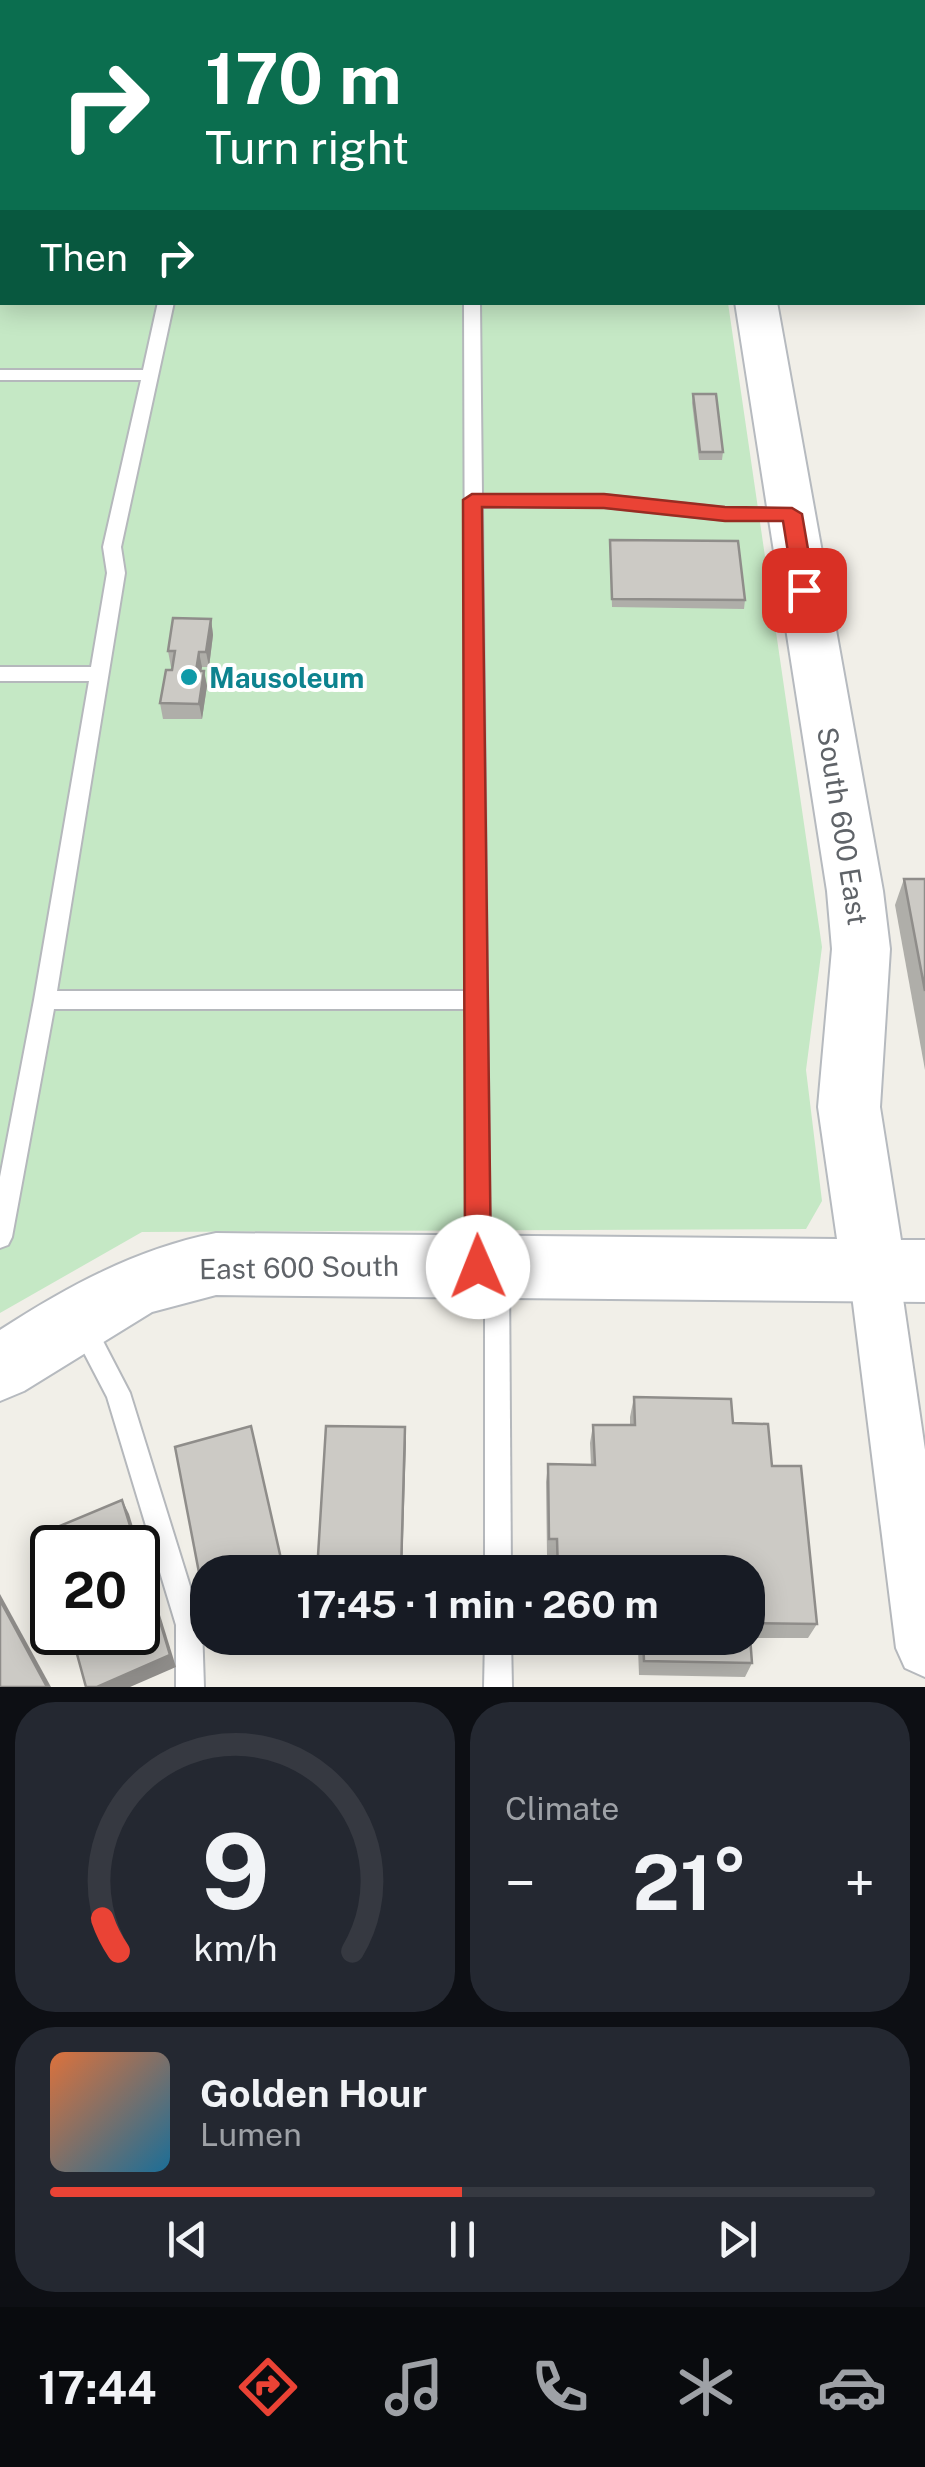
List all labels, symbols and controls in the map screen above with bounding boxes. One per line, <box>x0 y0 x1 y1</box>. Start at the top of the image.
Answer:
text: 170 m <box>205 37 402 120</box>
icon: right <box>40 40 170 170</box>
text: Turn right <box>205 121 409 174</box>
icon: right <box>148 230 203 285</box>
text: Then <box>40 235 128 280</box>
pin <box>762 548 847 633</box>
icon: arrive <box>777 563 832 618</box>
place label: Mausoleum <box>209 661 364 694</box>
marker: Mausoleum <box>178 666 200 688</box>
street label: South 600 East <box>811 725 875 927</box>
position arrow <box>426 1215 530 1319</box>
street label: East 600 South <box>199 1249 399 1285</box>
speed limit sign: 20 <box>30 1525 160 1655</box>
text: 17:45 · 1 min · 260 m <box>297 1582 658 1627</box>
text: Climate <box>505 1790 619 1827</box>
text: 9 <box>201 1810 269 1932</box>
text: 21° <box>632 1839 748 1927</box>
text: − <box>505 1851 536 1915</box>
text: + <box>845 1851 875 1915</box>
text: km/h <box>193 1927 277 1969</box>
text: Golden Hour <box>200 2071 427 2116</box>
text: Lumen <box>200 2116 302 2153</box>
icon: previous <box>160 2212 215 2267</box>
icon: pause <box>435 2212 490 2267</box>
icon: next <box>710 2212 765 2267</box>
icon: directions <box>233 2352 303 2422</box>
icon: music <box>379 2352 449 2422</box>
icon: phone <box>525 2352 595 2422</box>
icon: climate <box>671 2352 741 2422</box>
icon: car <box>817 2352 887 2422</box>
text: 17:44 <box>38 2361 157 2414</box>

